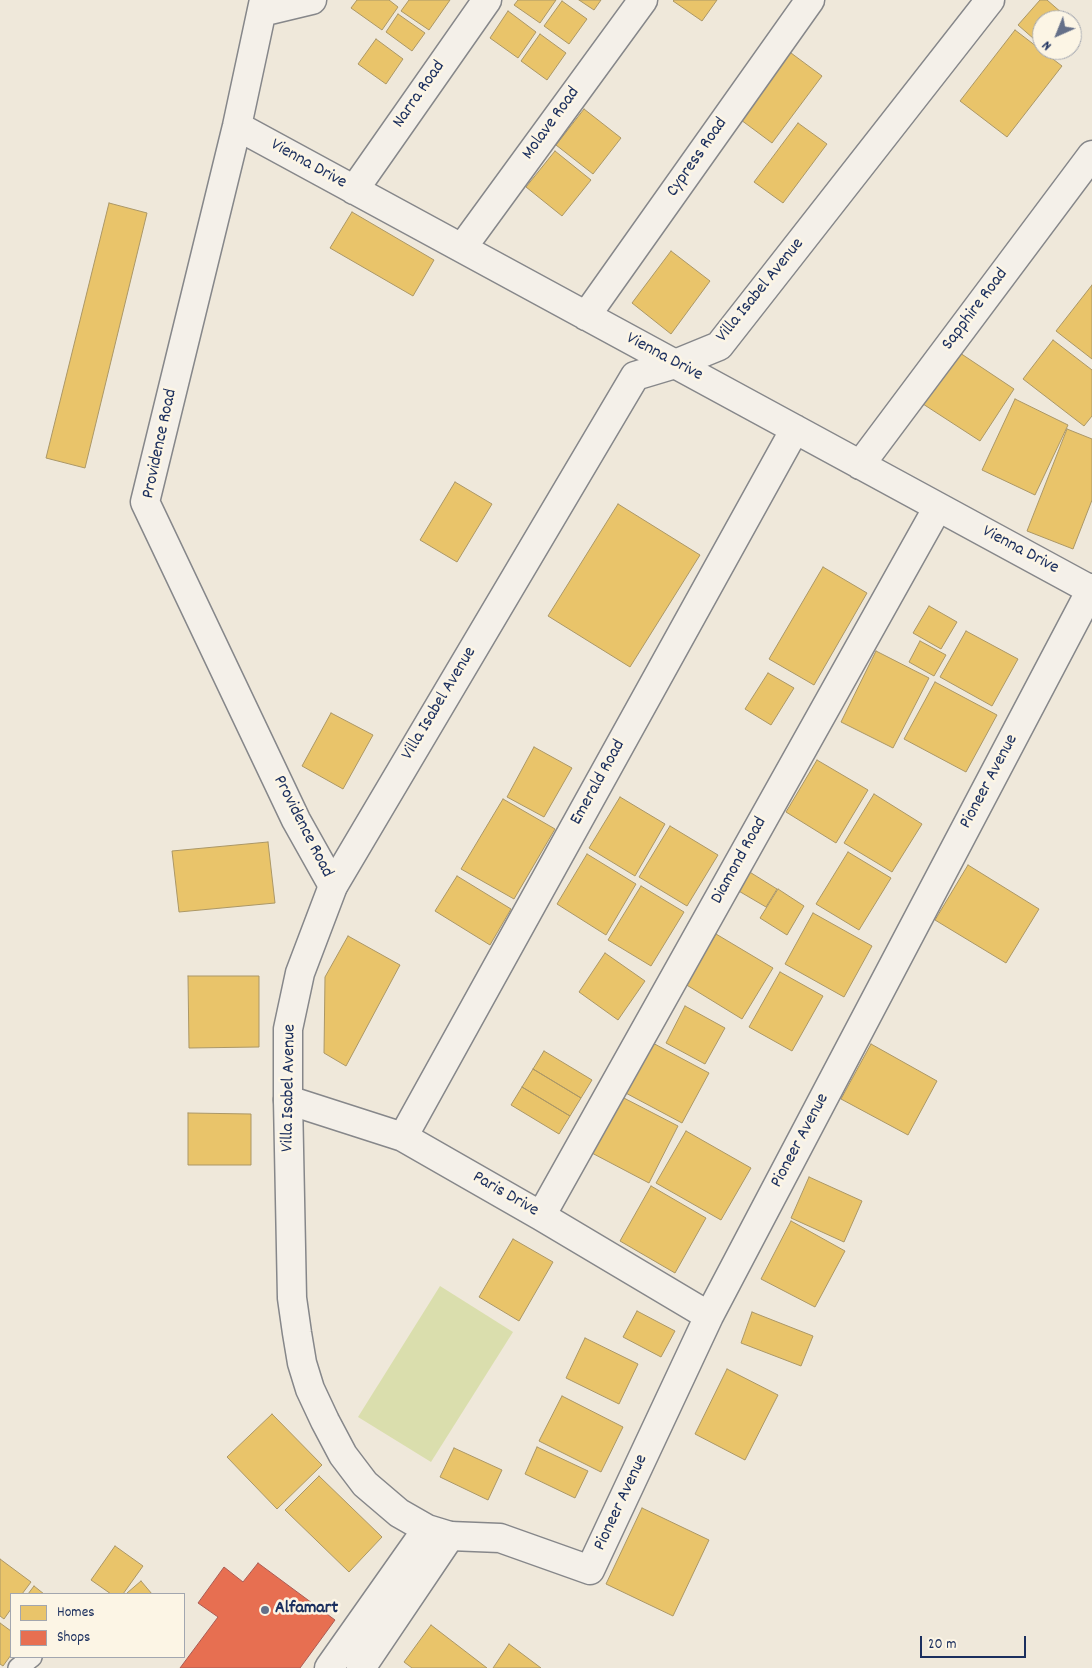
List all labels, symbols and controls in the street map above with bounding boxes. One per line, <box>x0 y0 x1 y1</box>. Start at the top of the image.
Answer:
north arrow <box>1032 10 1082 60</box>
text: N <box>1038 35 1057 55</box>
street label: Narra Road <box>389 57 451 133</box>
street label: Molave Road <box>518 83 586 165</box>
street label: Cypress Road <box>663 114 733 202</box>
street label: Vienna Drive <box>266 135 350 195</box>
street label: Villa Isabel Avenue <box>712 234 810 348</box>
street label: Sapphire Road <box>938 265 1014 355</box>
street label: Vienna Drive <box>622 329 706 387</box>
street label: Providence Road <box>139 387 183 501</box>
street label: Vienna Drive <box>978 522 1062 580</box>
street label: Villa Isabel Avenue <box>398 644 482 764</box>
street label: Pioneer Avenue <box>956 731 1024 833</box>
street label: Emerald Road <box>567 737 631 829</box>
street label: Providence Road <box>267 773 337 881</box>
street label: Diamond Road <box>707 814 773 908</box>
street label: Villa Isabel Avenue <box>278 1024 302 1152</box>
street label: Pioneer Avenue <box>767 1090 835 1192</box>
street label: Paris Drive <box>468 1167 542 1223</box>
street label: Pioneer Avenue <box>590 1451 654 1555</box>
legend <box>10 1593 185 1658</box>
place label: Alfamart <box>275 1599 338 1621</box>
text: Homes <box>57 1602 95 1624</box>
marker: Alfamart <box>259 1604 271 1616</box>
scale bar <box>922 1626 1028 1658</box>
text: Shops <box>57 1627 90 1649</box>
text: 20 m <box>928 1634 956 1656</box>

